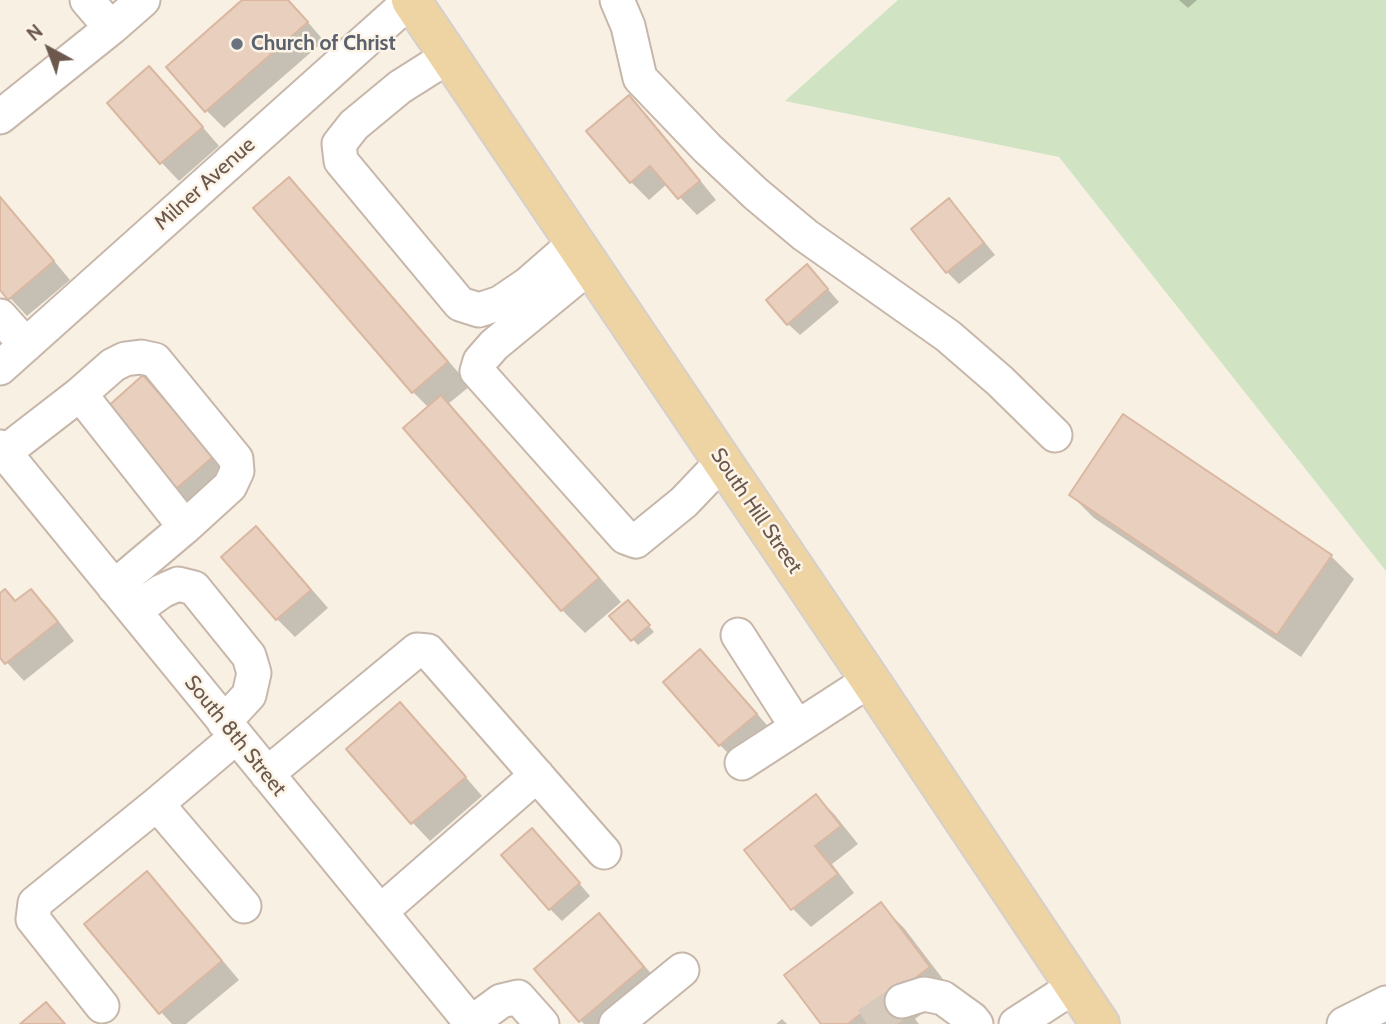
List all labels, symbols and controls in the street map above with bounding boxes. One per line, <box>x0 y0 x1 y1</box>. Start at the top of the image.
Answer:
north arrow <box>14 14 84 84</box>
text: N <box>22 20 48 46</box>
place label: Church of Christ <box>251 31 396 57</box>
marker: Church of Christ <box>229 36 245 52</box>
street label: Milner Avenue <box>149 132 261 236</box>
street label: South Hill Street <box>705 444 807 578</box>
street label: South 8th Street <box>179 671 291 801</box>

